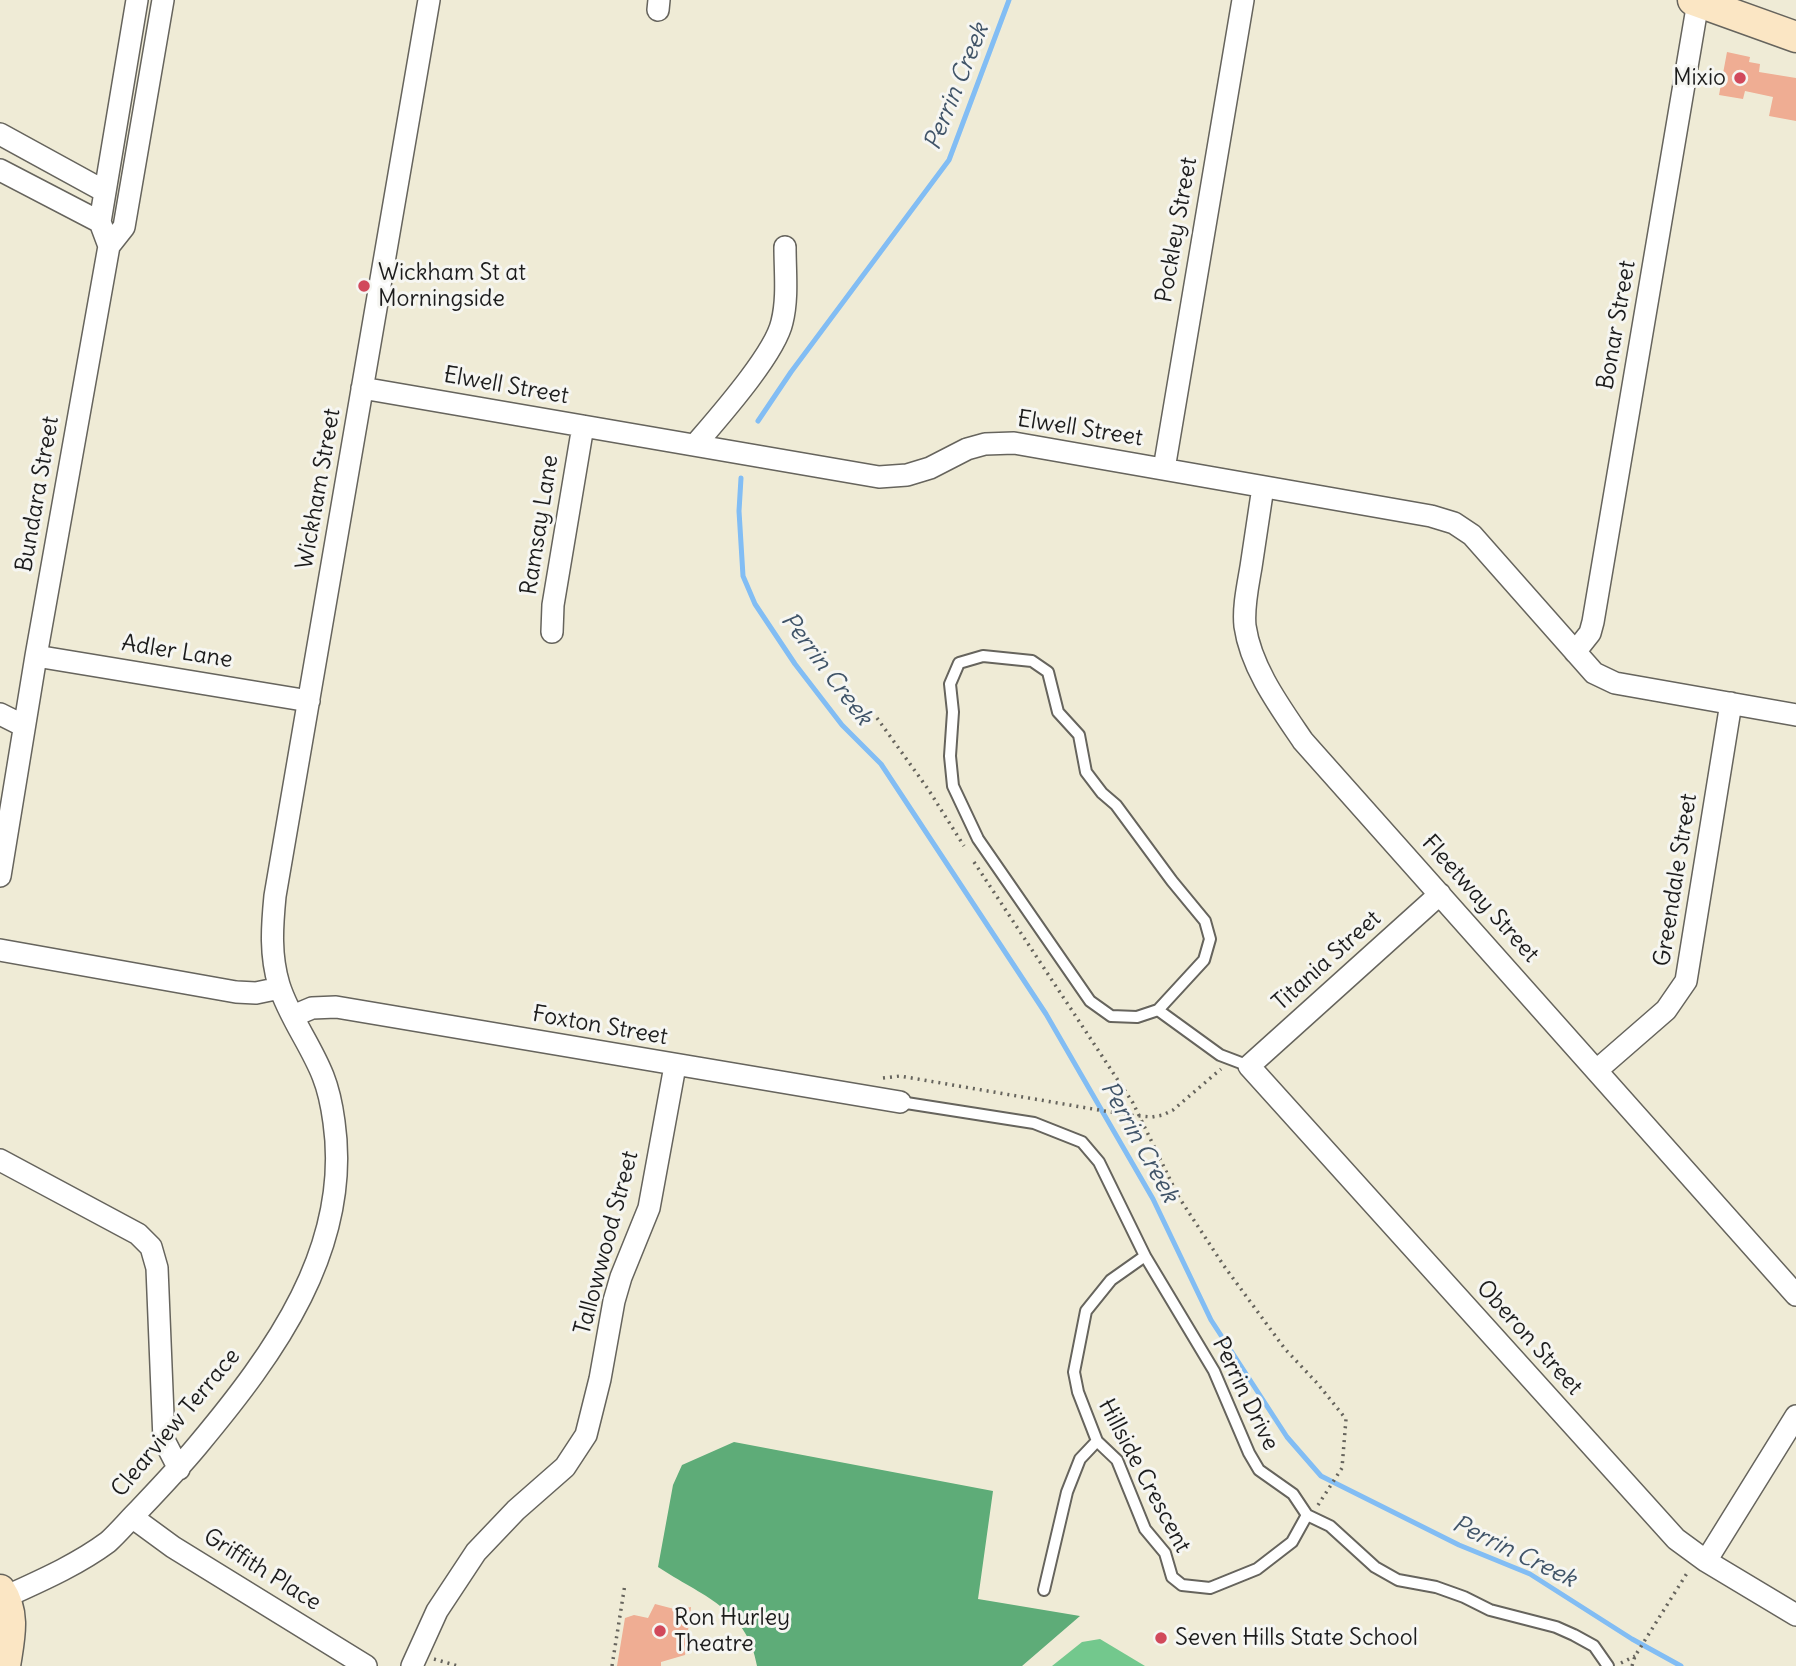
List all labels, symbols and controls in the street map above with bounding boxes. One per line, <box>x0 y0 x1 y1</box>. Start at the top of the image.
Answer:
water label: Perrin Creek <box>919 20 995 154</box>
place label: Mixio <box>1673 64 1726 92</box>
marker: Mixio <box>1732 70 1748 86</box>
street label: Pockley Street <box>1151 155 1203 305</box>
street label: Bonar Street <box>1592 258 1642 392</box>
place label: Wickham St at Morningside <box>378 259 526 313</box>
marker: Wickham St at Morningside <box>356 278 372 294</box>
street label: Elwell Street <box>441 361 571 411</box>
street label: Elwell Street <box>1015 405 1145 453</box>
street label: Wickham Street <box>291 406 347 572</box>
street label: Bundara Street <box>11 414 65 574</box>
street label: Ramsay Lane <box>515 453 565 597</box>
water label: Perrin Creek <box>774 607 878 731</box>
street label: Adler Lane <box>120 630 234 674</box>
street label: Greendale Street <box>1649 792 1703 968</box>
street label: Fleetway Street <box>1416 830 1544 968</box>
street label: Titania Street <box>1267 905 1387 1017</box>
street label: Foxton Street <box>530 1001 670 1051</box>
water label: Perrin Creek <box>1094 1076 1184 1208</box>
street label: Tallowwood Street <box>569 1148 645 1338</box>
street label: Oberon Street <box>1470 1275 1588 1401</box>
street label: Perrin Drive <box>1206 1333 1284 1455</box>
street label: Clearview Terrace <box>106 1343 246 1503</box>
street label: Hillside Crescent <box>1092 1394 1196 1558</box>
water label: Perrin Creek <box>1448 1510 1580 1594</box>
street label: Griffith Place <box>198 1523 326 1617</box>
place label: Ron Hurley Theatre <box>674 1604 790 1658</box>
marker: Ron Hurley Theatre <box>652 1623 668 1639</box>
place label: Seven Hills State School <box>1175 1624 1418 1652</box>
marker: Seven Hills State School <box>1153 1630 1169 1646</box>

